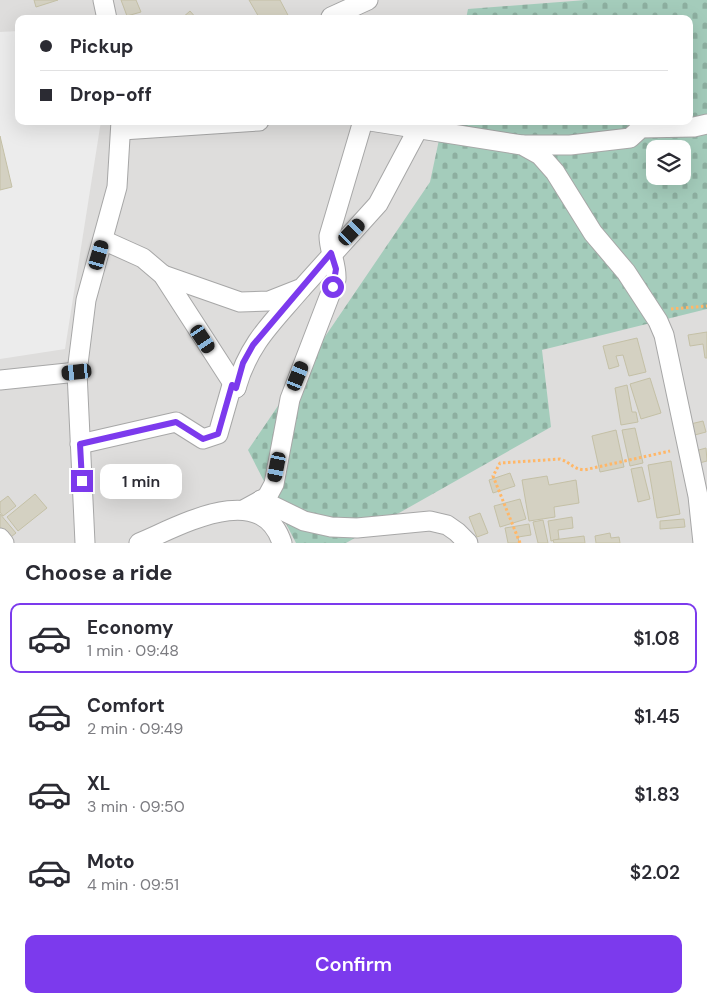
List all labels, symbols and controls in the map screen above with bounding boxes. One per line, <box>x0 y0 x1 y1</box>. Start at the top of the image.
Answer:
text: Pickup <box>70 34 134 59</box>
text: Drop-off <box>70 82 152 107</box>
map controls <box>646 140 691 185</box>
button: layers <box>646 140 691 185</box>
car <box>336 216 367 248</box>
car <box>87 239 110 271</box>
route start <box>322 276 344 298</box>
car <box>188 322 217 356</box>
car <box>285 359 310 393</box>
car <box>61 363 92 381</box>
car <box>266 451 287 483</box>
callout: 1 min <box>100 464 182 498</box>
route end <box>71 470 93 492</box>
text: 1 min <box>122 471 160 492</box>
text: Choose a ride <box>25 558 173 587</box>
text: Economy <box>87 615 174 640</box>
icon: car <box>27 616 72 661</box>
text: $1.08 <box>633 626 680 651</box>
text: 1 min · 09:48 <box>87 640 179 661</box>
text: Comfort <box>87 693 165 718</box>
icon: car <box>27 694 72 739</box>
text: $1.45 <box>634 704 680 729</box>
text: 2 min · 09:49 <box>87 718 183 739</box>
text: XL <box>87 771 110 796</box>
icon: car <box>27 772 72 817</box>
text: $1.83 <box>634 782 680 807</box>
text: 3 min · 09:50 <box>87 796 185 817</box>
text: Moto <box>87 849 135 874</box>
icon: car <box>27 850 72 895</box>
text: $2.02 <box>630 860 680 885</box>
text: 4 min · 09:51 <box>87 874 179 895</box>
button: Confirm <box>25 935 682 993</box>

